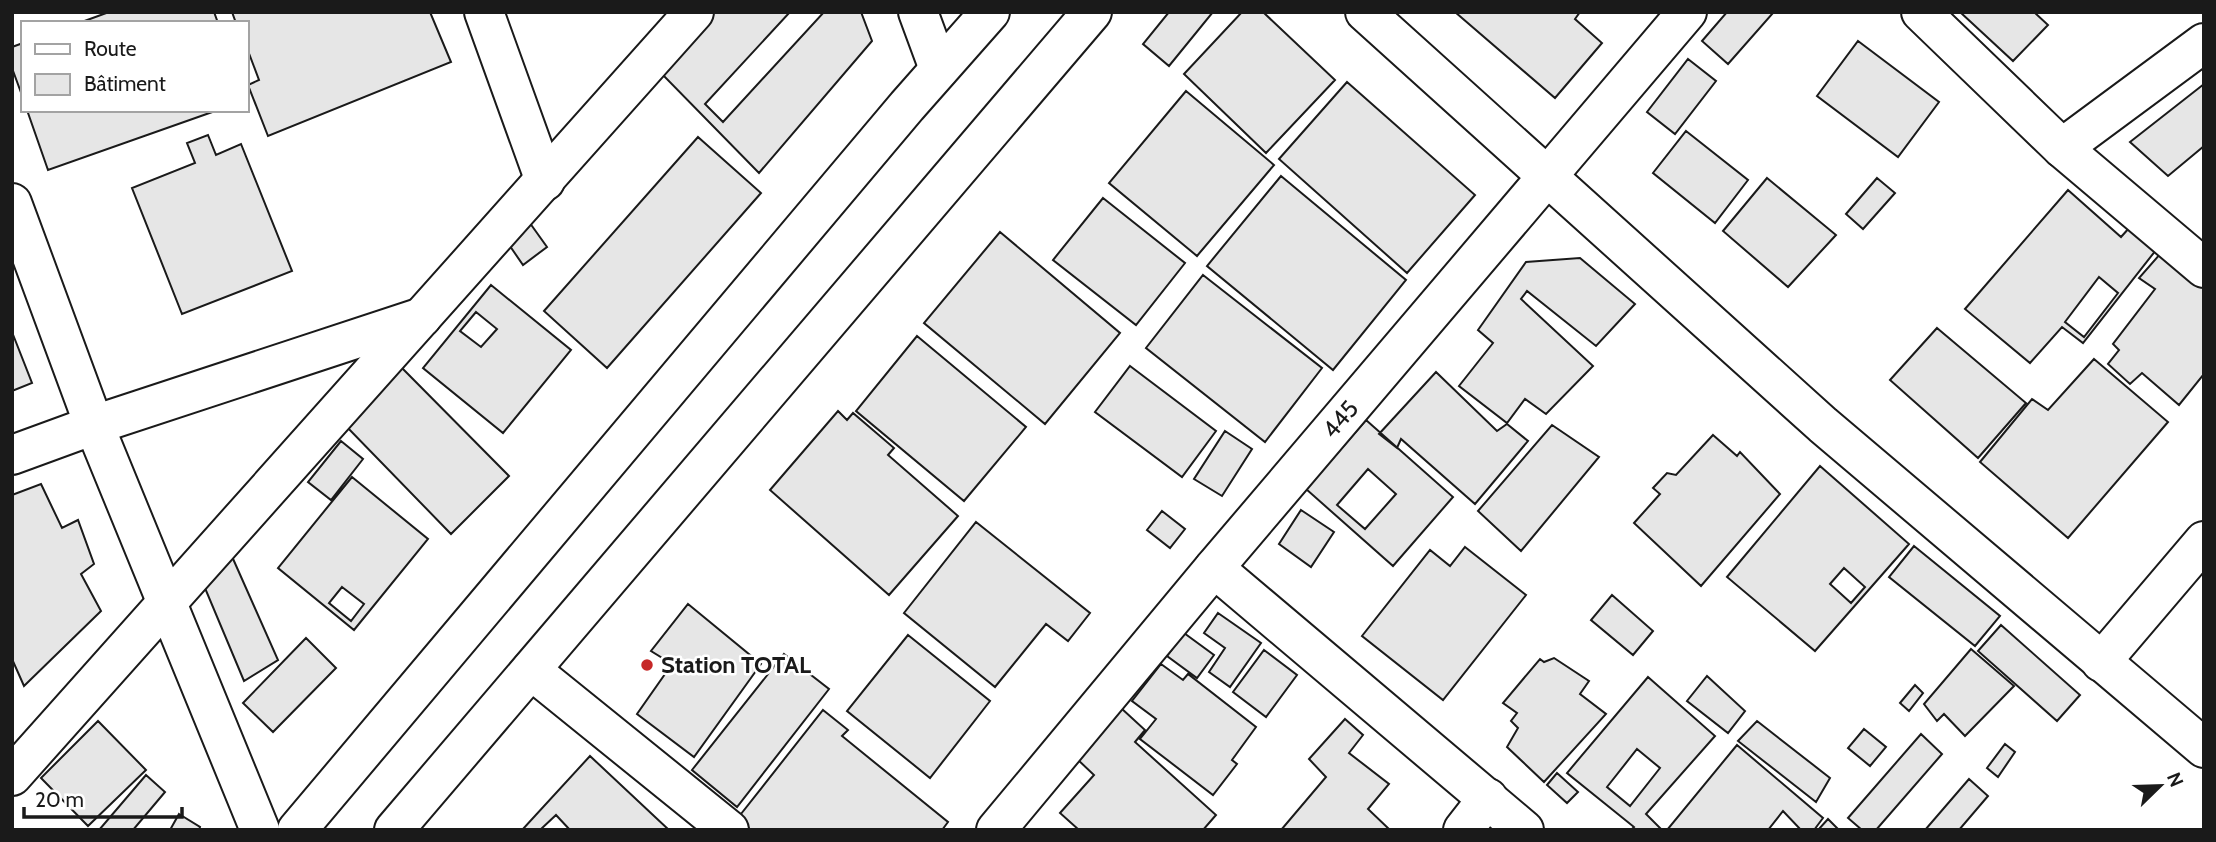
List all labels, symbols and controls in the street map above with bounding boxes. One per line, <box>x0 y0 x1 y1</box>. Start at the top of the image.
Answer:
legend <box>21 21 248 112</box>
text: Route <box>84 36 137 61</box>
text: Bâtiment <box>84 71 166 96</box>
street label: 445 <box>1316 394 1364 444</box>
place label: Station TOTAL <box>661 650 811 679</box>
marker: Station TOTAL <box>639 657 655 673</box>
north arrow <box>2125 751 2195 821</box>
text: N <box>2162 769 2188 790</box>
scale bar <box>24 776 182 820</box>
text: 20 m <box>35 787 84 812</box>

